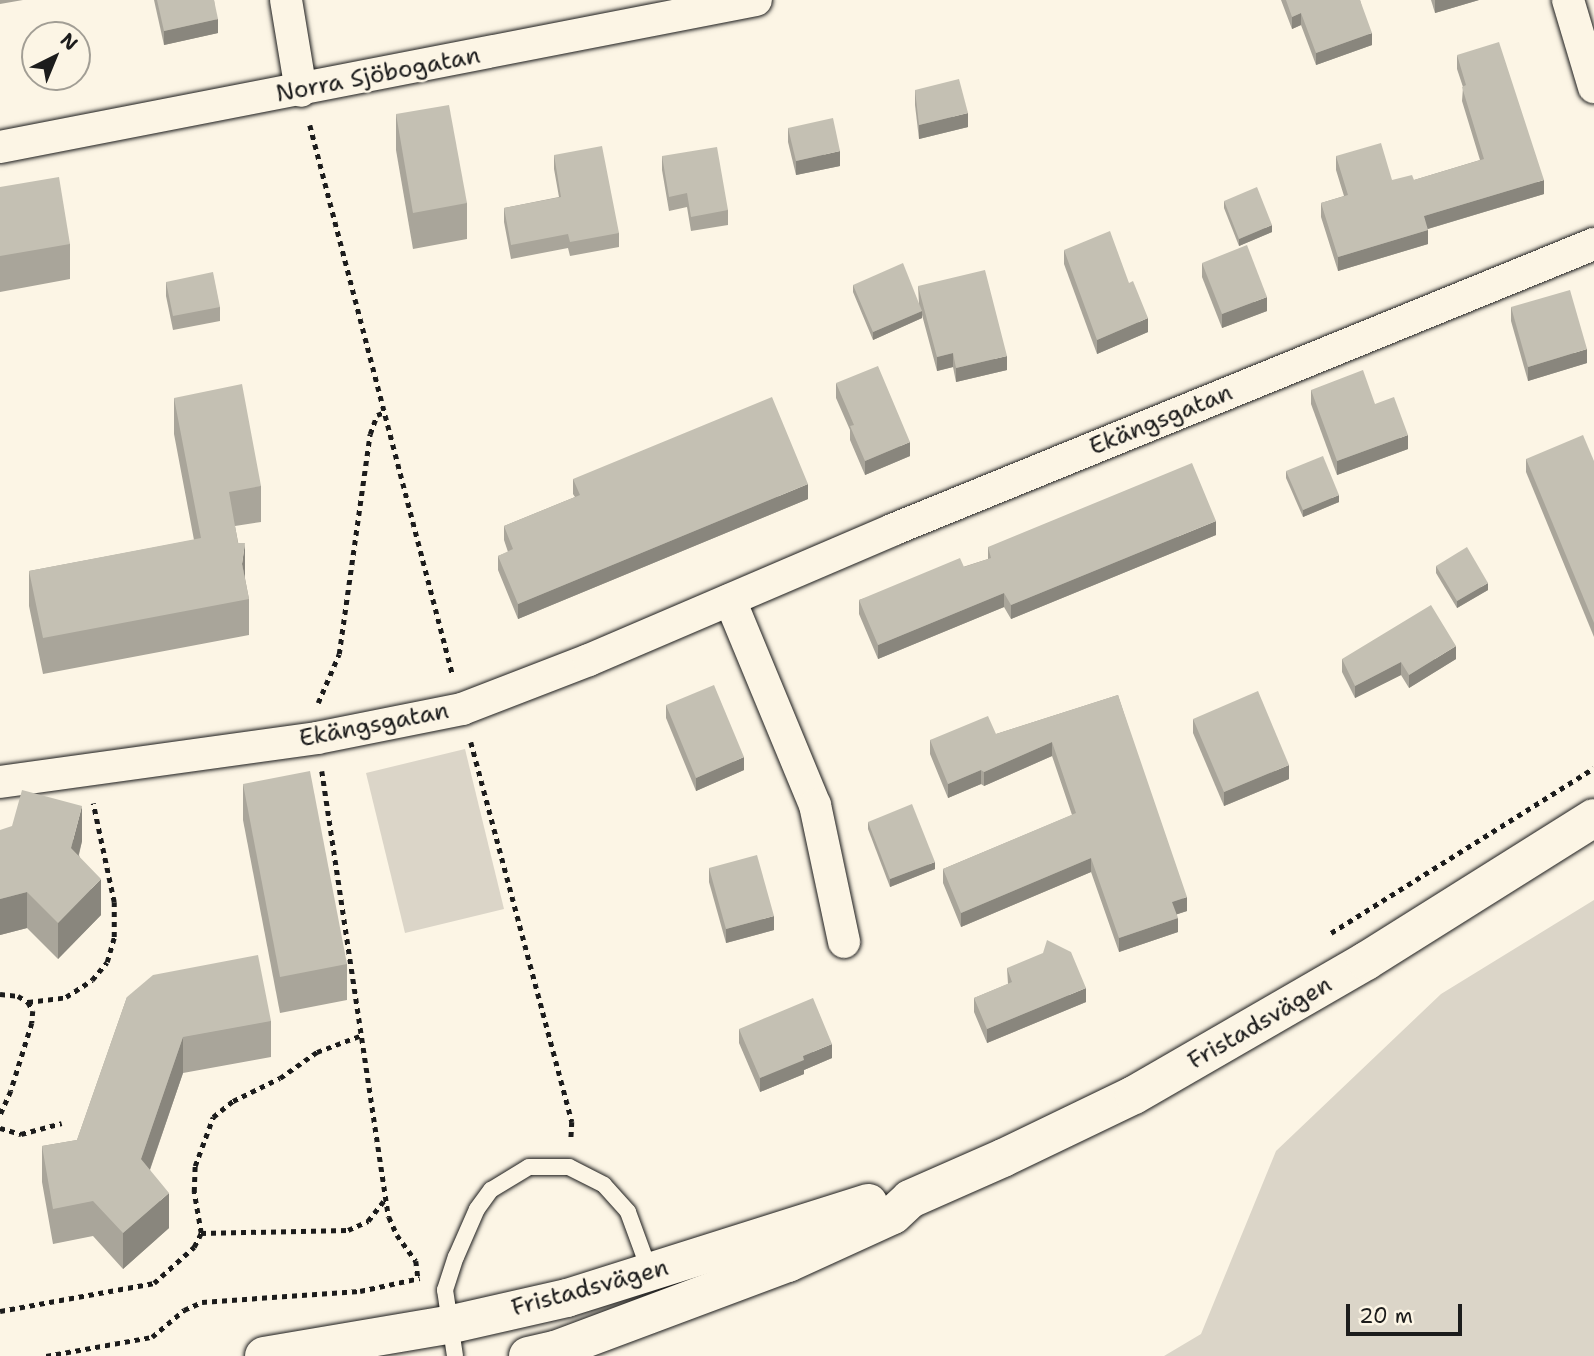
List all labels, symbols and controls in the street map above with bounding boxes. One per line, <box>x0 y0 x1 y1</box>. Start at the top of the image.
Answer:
north arrow <box>21 21 91 91</box>
text: N <box>55 27 83 56</box>
street label: Norra Sjöbogatan <box>273 41 483 109</box>
street label: Ekängsgatan <box>1085 378 1237 462</box>
street label: Ekängsgatan <box>297 696 451 754</box>
street label: Fristadsvägen <box>1183 970 1337 1076</box>
street label: Fristadsvägen <box>508 1253 672 1323</box>
scale bar <box>1349 1290 1464 1334</box>
text: 20 m <box>1359 1302 1413 1330</box>

